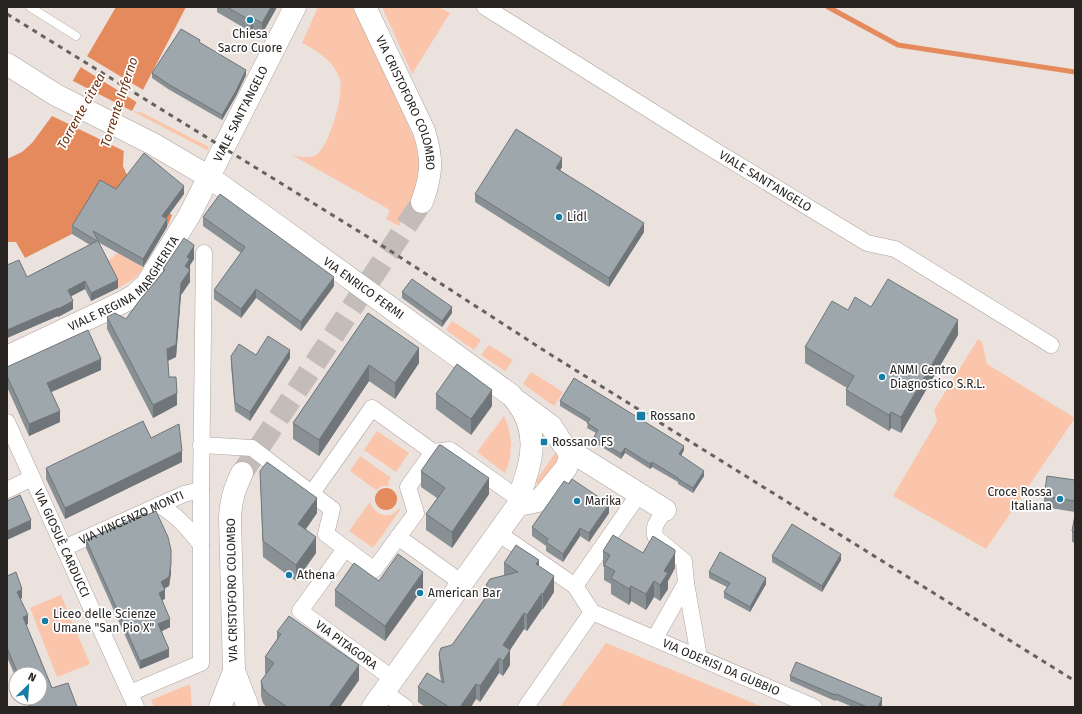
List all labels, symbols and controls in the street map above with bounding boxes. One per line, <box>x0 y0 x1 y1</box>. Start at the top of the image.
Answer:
marker: Chiesa Sacro Cuore <box>245 15 255 25</box>
place label: Chiesa Sacro Cuore <box>218 27 282 55</box>
street label: VIA CRISTOFORO COLOMBO <box>373 34 437 170</box>
water label: Torrente Inferno <box>97 55 141 149</box>
street label: VIALE SANT'ANGELO <box>211 64 271 164</box>
water label: Torrente citrea <box>54 70 108 152</box>
street label: VIALE SANT'ANGELO <box>716 148 814 215</box>
place label: Lidl <box>567 210 588 224</box>
marker: Lidl <box>554 212 564 222</box>
street label: VIALE REGINA MARGHERITA <box>66 234 182 334</box>
street label: VIA ENRICO FERMI <box>320 254 407 322</box>
place label: ANMI Centro Diagnostico S.R.L. <box>890 363 985 391</box>
marker: ANMI Centro Diagnostico S.R.L. <box>877 372 887 382</box>
place label: Rossano <box>650 409 696 423</box>
marker: Rossano <box>635 410 647 422</box>
place label: Rossano FS <box>552 435 613 449</box>
marker: Rossano FS <box>539 437 549 447</box>
place label: Croce Rossa Italiana <box>987 485 1052 513</box>
street label: VIA GIOSUÈ CARDUCCI <box>31 487 92 599</box>
street label: VIA VINCENZO MONTI <box>77 488 186 547</box>
place label: Marika <box>585 494 621 508</box>
marker: Croce Rossa Italiana <box>1055 494 1065 504</box>
marker: Marika <box>572 496 582 506</box>
street label: VIA CRISTOFORO COLOMBO <box>224 518 240 662</box>
place label: Athena <box>297 568 335 582</box>
marker: Athena <box>284 570 294 580</box>
place label: American Bar <box>428 586 501 600</box>
marker: American Bar <box>415 588 425 598</box>
place label: Liceo delle Scienze Umane "San Pio X" <box>53 607 156 635</box>
marker: Liceo delle Scienze Umane "San Pio X" <box>40 616 50 626</box>
street label: VIA PITAGORA <box>313 618 380 672</box>
street label: VIA ODERISI DA GUBBIO <box>660 636 782 699</box>
north arrow <box>8 666 48 706</box>
text: N <box>26 670 38 685</box>

